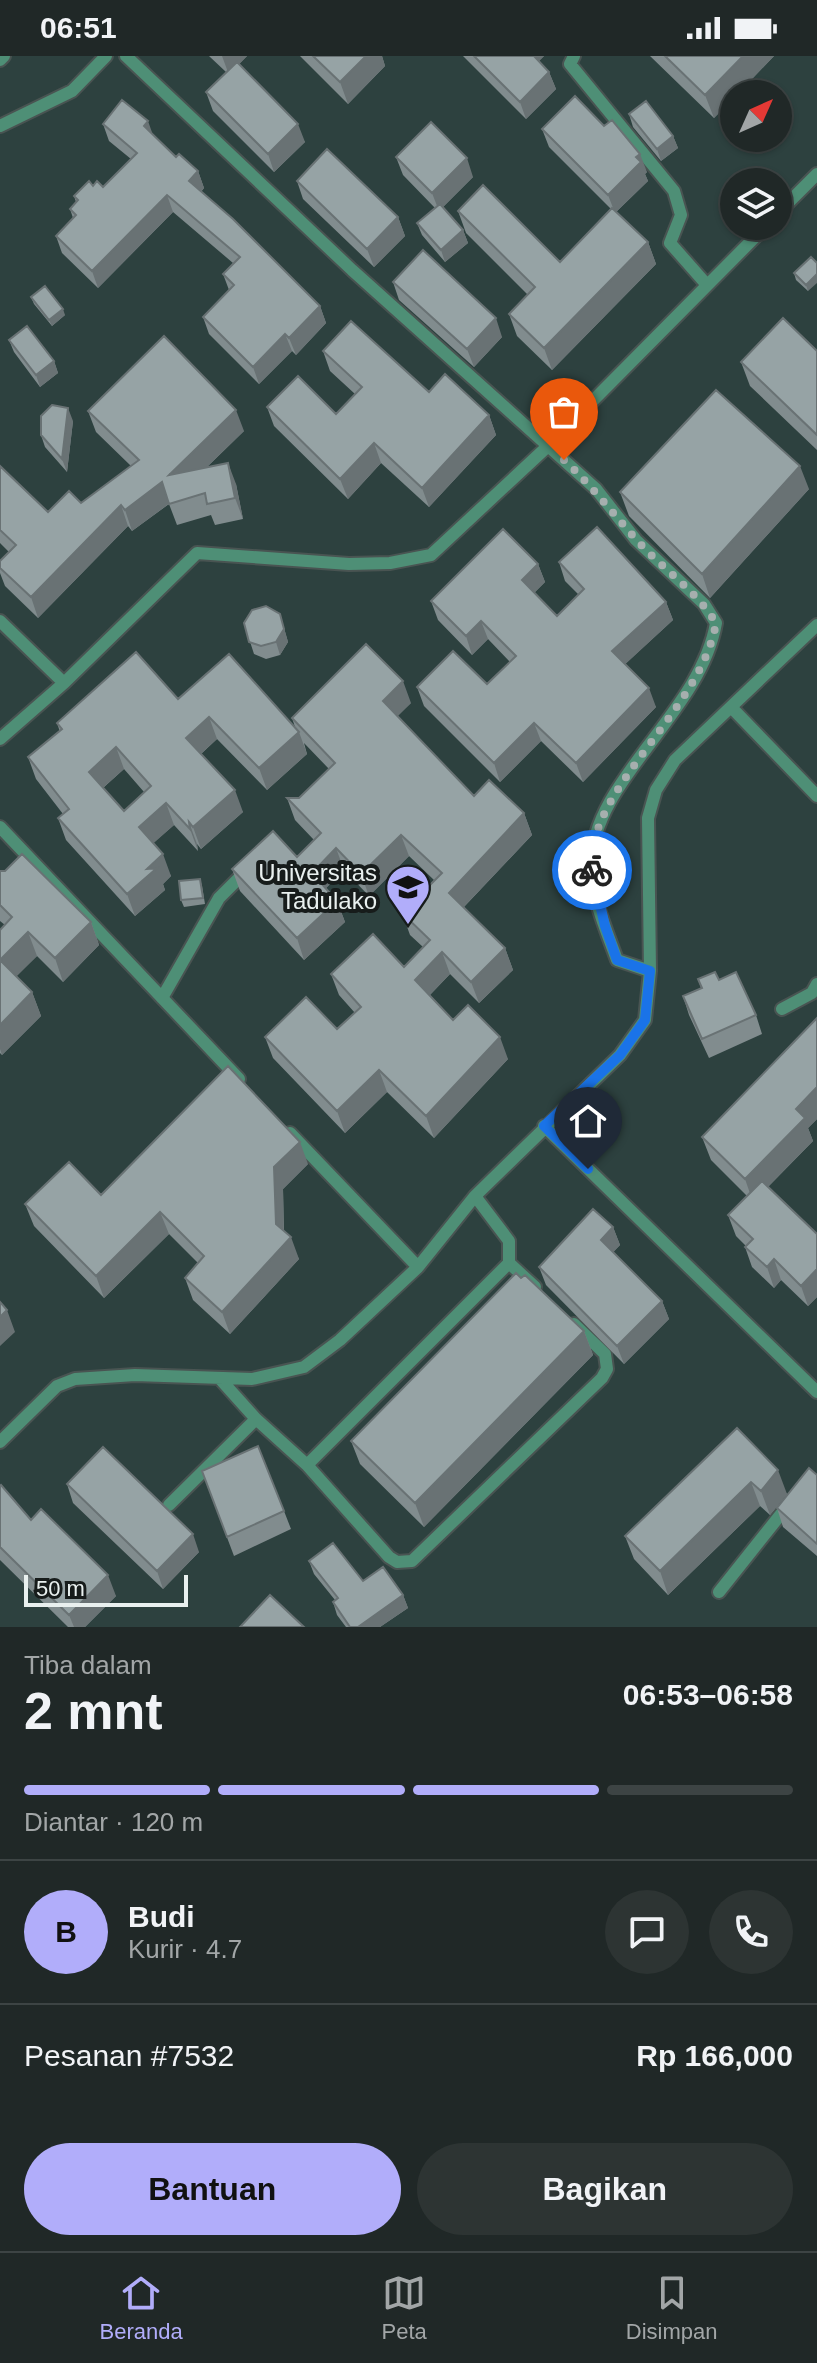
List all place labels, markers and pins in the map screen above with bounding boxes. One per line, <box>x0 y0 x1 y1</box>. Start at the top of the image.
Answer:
pin <box>530 378 598 460</box>
place label: Universitas Tadulako <box>258 859 377 914</box>
school or university icon: Universitas Tadulako <box>384 863 432 926</box>
pin <box>554 1087 622 1169</box>

